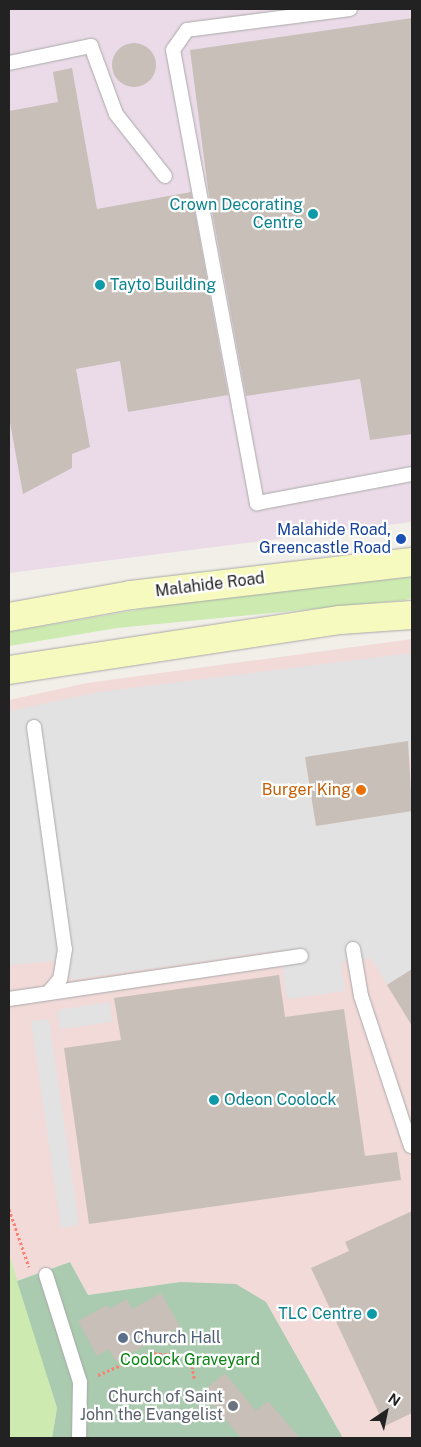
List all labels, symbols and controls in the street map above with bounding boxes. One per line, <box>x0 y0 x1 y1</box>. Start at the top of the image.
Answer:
place label: Crown Decorating Centre <box>170 195 303 233</box>
marker: Crown Decorating Centre <box>307 208 319 220</box>
place label: Tayto Building <box>110 275 216 295</box>
marker: Tayto Building <box>94 279 106 291</box>
place label: Malahide Road, Greencastle Road <box>259 520 391 558</box>
marker: Malahide Road, Greencastle Road <box>395 533 407 545</box>
street label: Malahide Road <box>154 569 266 601</box>
place label: Burger King <box>262 780 351 800</box>
marker: Burger King <box>355 784 367 796</box>
place label: Odeon Coolock <box>224 1090 337 1110</box>
marker: Odeon Coolock <box>208 1094 220 1106</box>
place label: TLC Centre <box>278 1304 362 1324</box>
marker: TLC Centre <box>366 1308 378 1320</box>
place label: Church Hall <box>133 1328 221 1348</box>
marker: Church Hall <box>117 1332 129 1344</box>
park label: Coolock Graveyard <box>120 1350 260 1370</box>
place label: Church of Saint John the Evangelist <box>80 1387 223 1425</box>
north arrow <box>361 1387 411 1437</box>
text: N <box>385 1390 403 1409</box>
marker: Church of Saint John the Evangelist <box>227 1400 239 1412</box>

